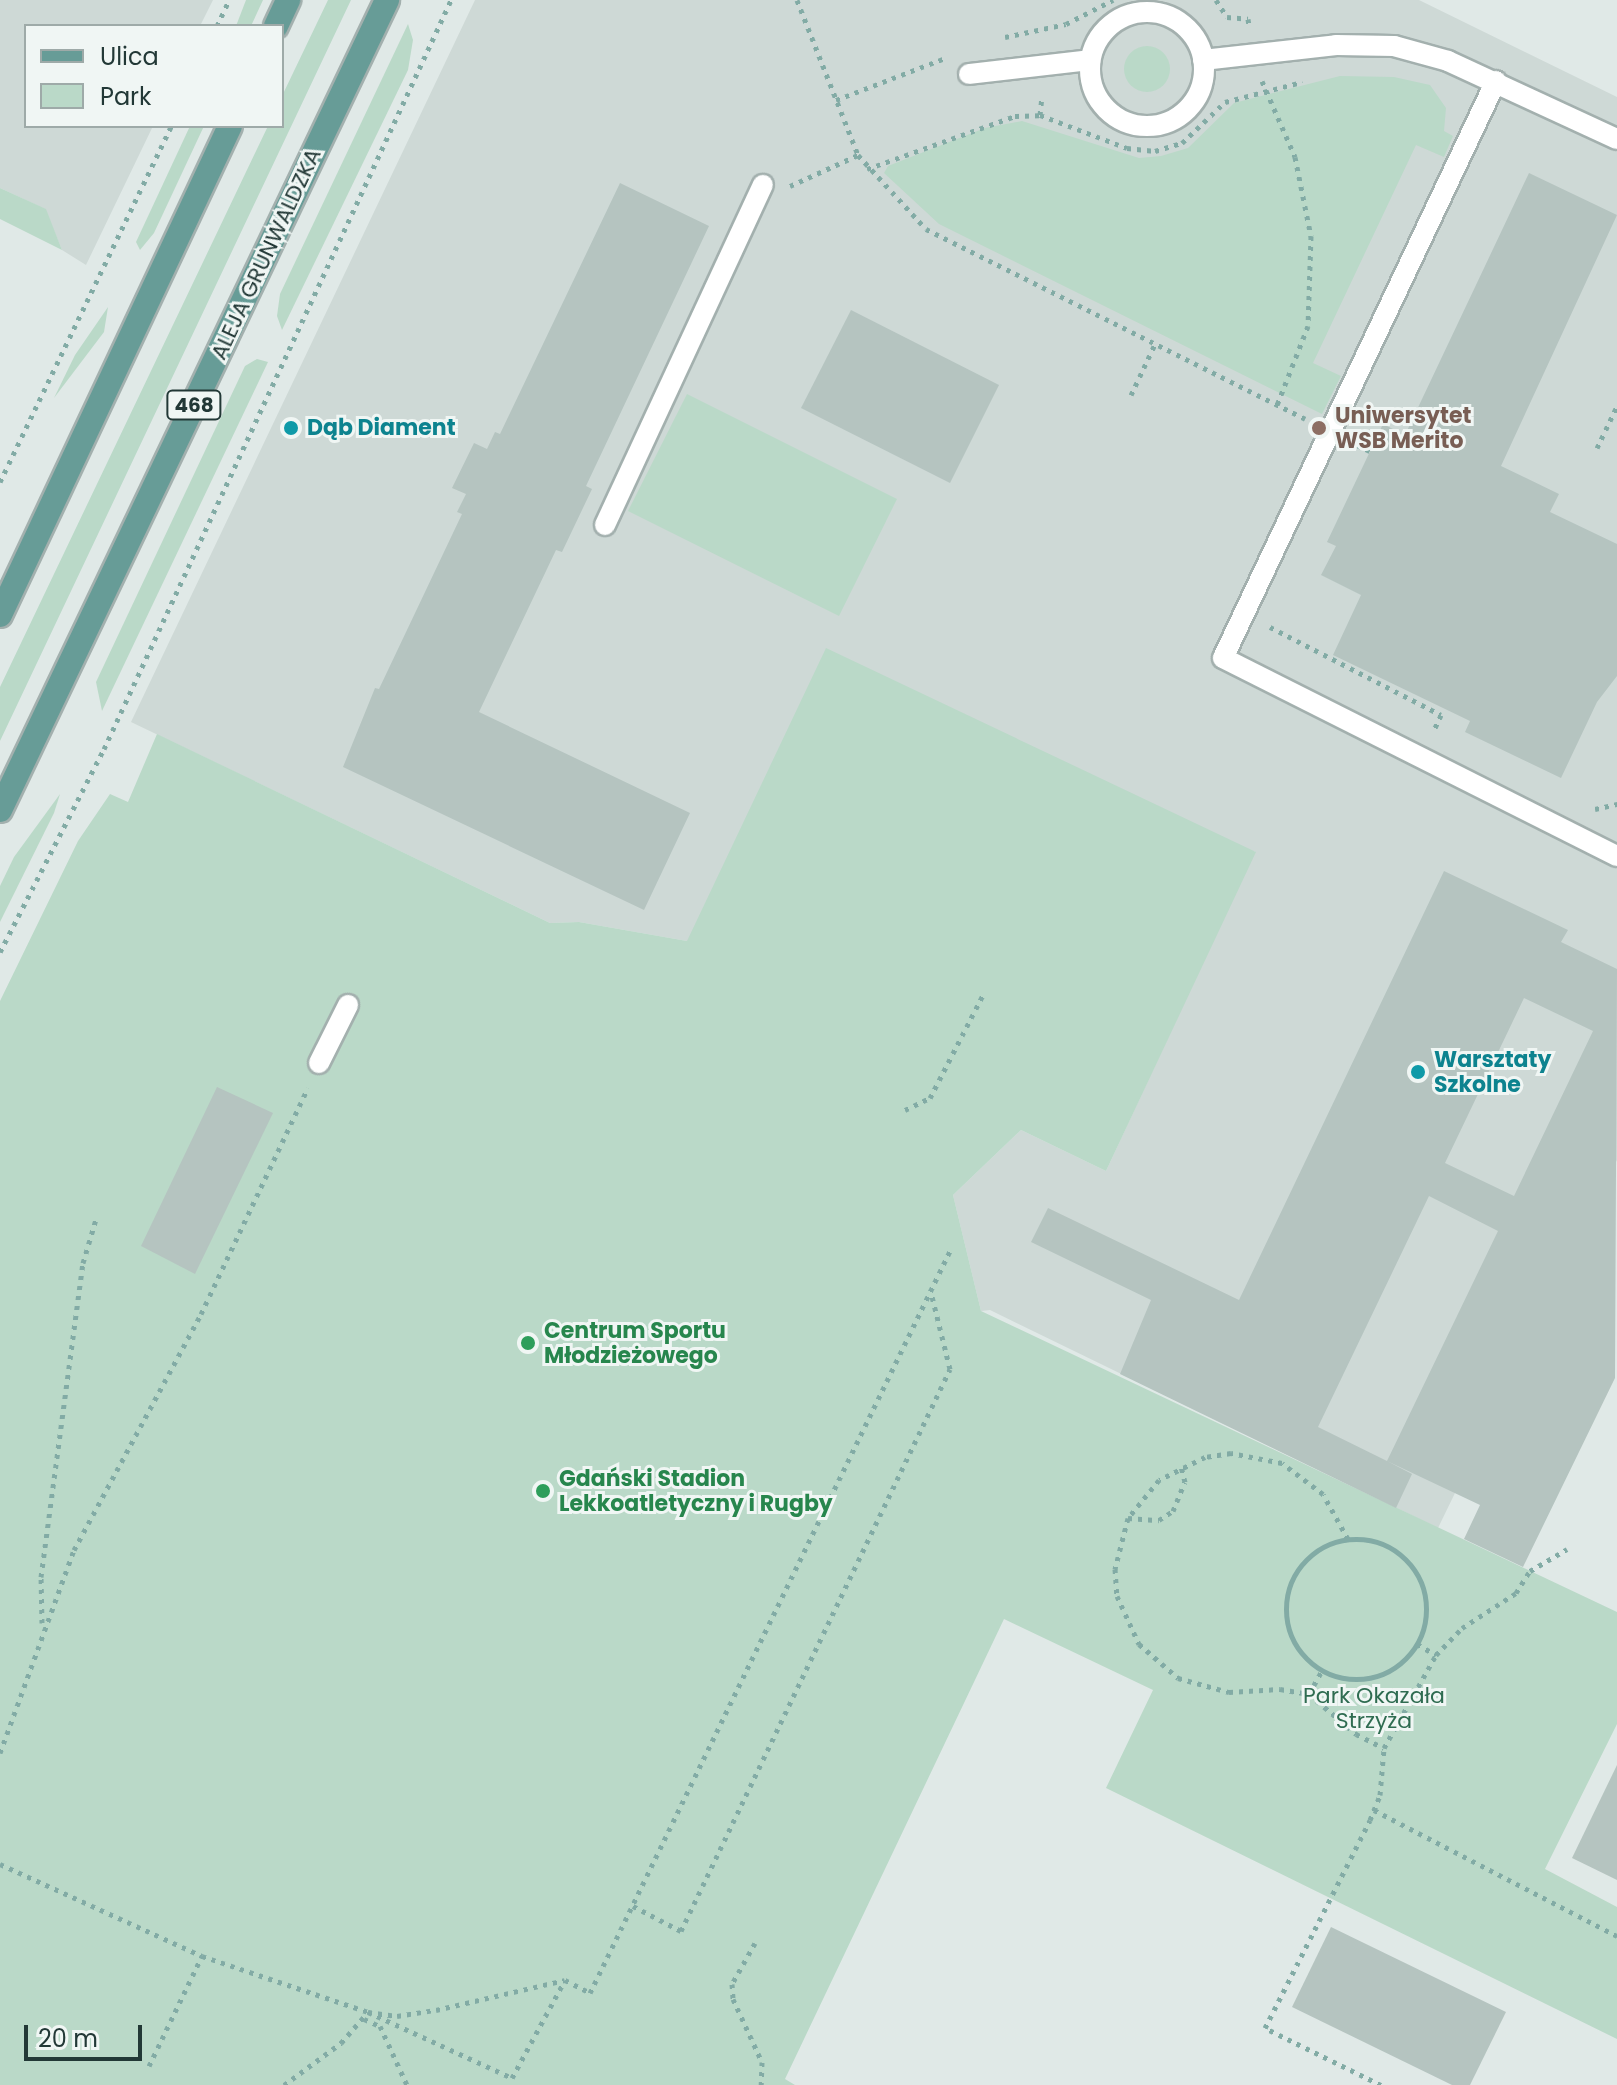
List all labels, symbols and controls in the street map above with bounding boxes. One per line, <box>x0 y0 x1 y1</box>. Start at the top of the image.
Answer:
legend <box>24 24 284 128</box>
text: Ulica <box>100 40 159 73</box>
text: Park <box>100 80 151 113</box>
street label: ALEJA GRUNWALDZKA <box>205 144 327 364</box>
road number: 468 <box>166 389 222 421</box>
place label: Uniwersytet WSB Merito <box>1335 402 1471 454</box>
place label: Dąb Diament <box>307 415 456 441</box>
marker: Dąb Diament <box>282 419 300 437</box>
marker: Uniwersytet WSB Merito <box>1310 419 1328 437</box>
place label: Warsztaty Szkolne <box>1434 1046 1551 1098</box>
marker: Warsztaty Szkolne <box>1409 1063 1427 1081</box>
place label: Centrum Sportu Młodzieżowego <box>544 1317 726 1368</box>
marker: Centrum Sportu Młodzieżowego <box>519 1334 537 1352</box>
place label: Gdański Stadion Lekkoatletyczny i Rugby <box>559 1465 833 1516</box>
marker: Gdański Stadion Lekkoatletyczny i Rugby <box>534 1482 552 1500</box>
park label: Park Okazała Strzyża <box>1303 1682 1445 1734</box>
scale bar <box>28 2009 146 2059</box>
text: 20 m <box>38 2022 98 2055</box>

